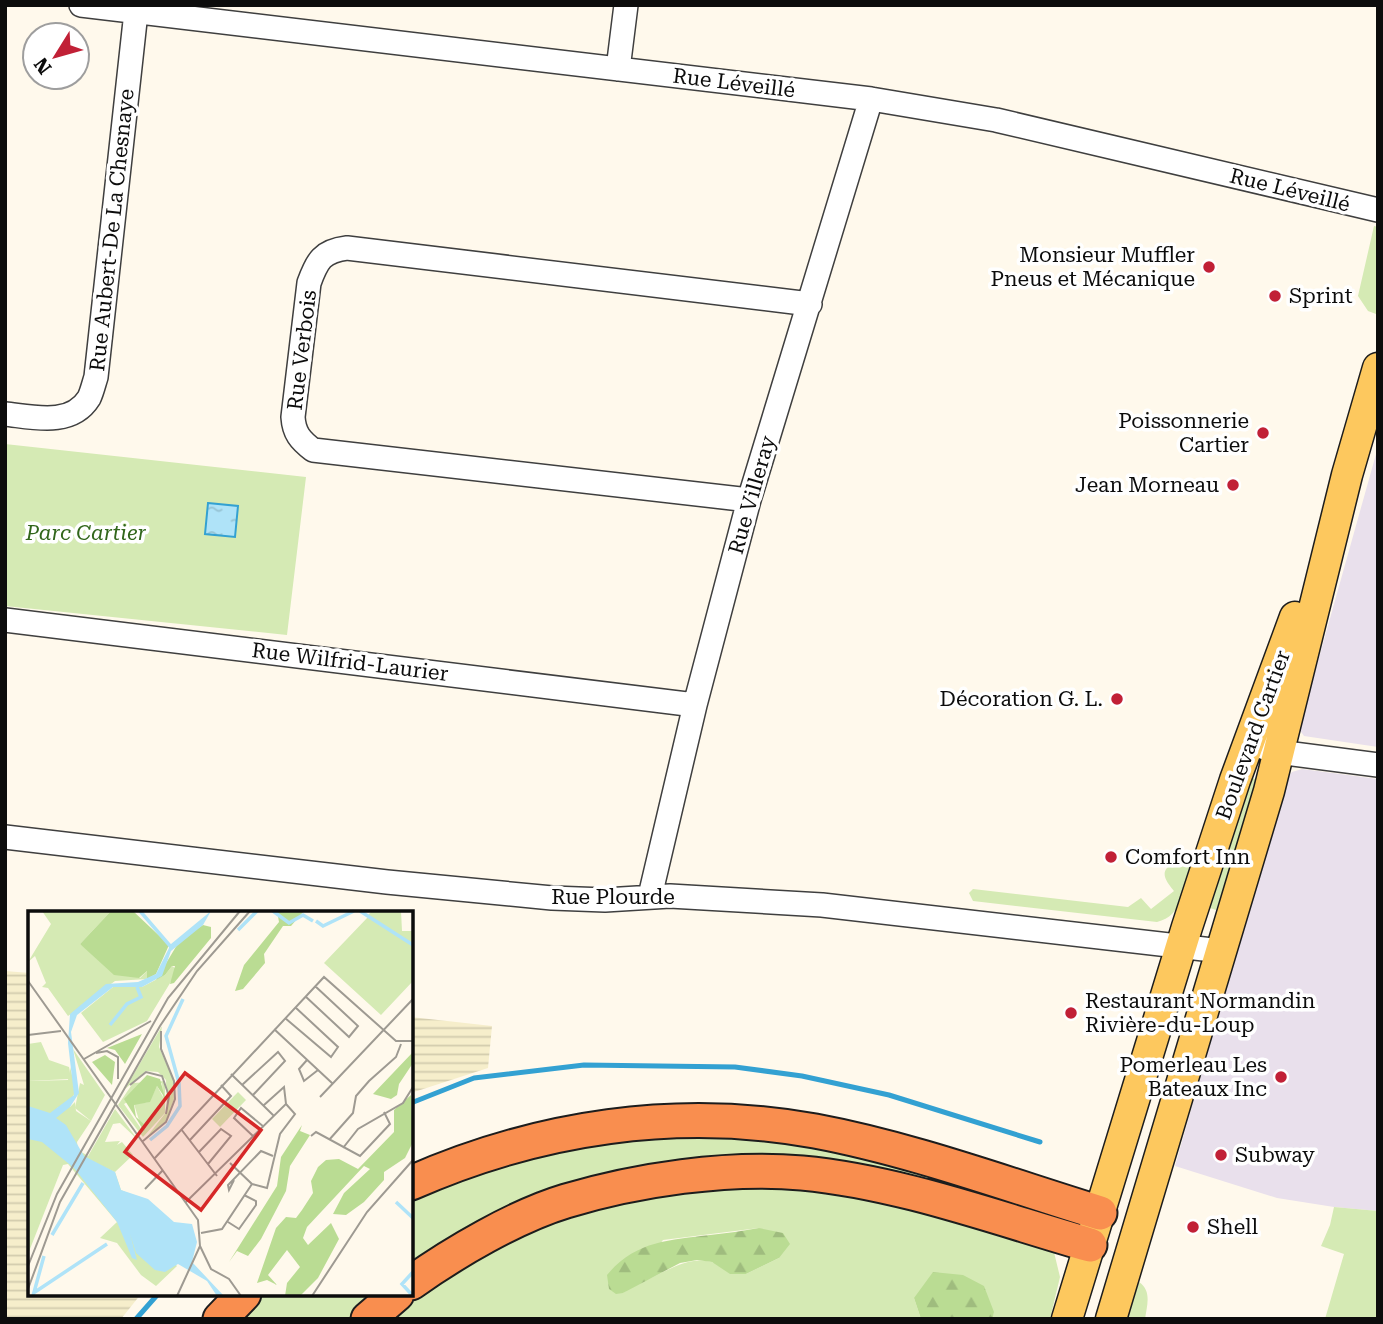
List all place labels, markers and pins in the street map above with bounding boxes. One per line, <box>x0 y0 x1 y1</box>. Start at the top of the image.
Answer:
place label: Monsieur Muffler Pneus et Mécanique <box>991 243 1195 291</box>
marker: Monsieur Muffler Pneus et Mécanique <box>1201 259 1217 275</box>
place label: Sprint <box>1289 284 1353 308</box>
marker: Sprint <box>1267 288 1283 304</box>
place label: Poissonnerie Cartier <box>1118 409 1249 457</box>
marker: Poissonnerie Cartier <box>1255 425 1271 441</box>
place label: Jean Morneau <box>1075 473 1219 497</box>
marker: Jean Morneau <box>1225 477 1241 493</box>
place label: Décoration G. L. <box>940 687 1103 711</box>
marker: Décoration G. L. <box>1109 691 1125 707</box>
place label: Comfort Inn <box>1125 845 1251 869</box>
marker: Comfort Inn <box>1103 849 1119 865</box>
place label: Restaurant Normandin Rivière-du-Loup <box>1085 989 1316 1037</box>
marker: Restaurant Normandin Rivière-du-Loup <box>1063 1005 1079 1021</box>
place label: Pomerleau Les Bateaux Inc <box>1120 1053 1267 1101</box>
marker: Pomerleau Les Bateaux Inc <box>1273 1069 1289 1085</box>
place label: Subway <box>1235 1143 1315 1167</box>
marker: Subway <box>1213 1147 1229 1163</box>
place label: Shell <box>1207 1215 1258 1239</box>
marker: Shell <box>1185 1219 1201 1235</box>

